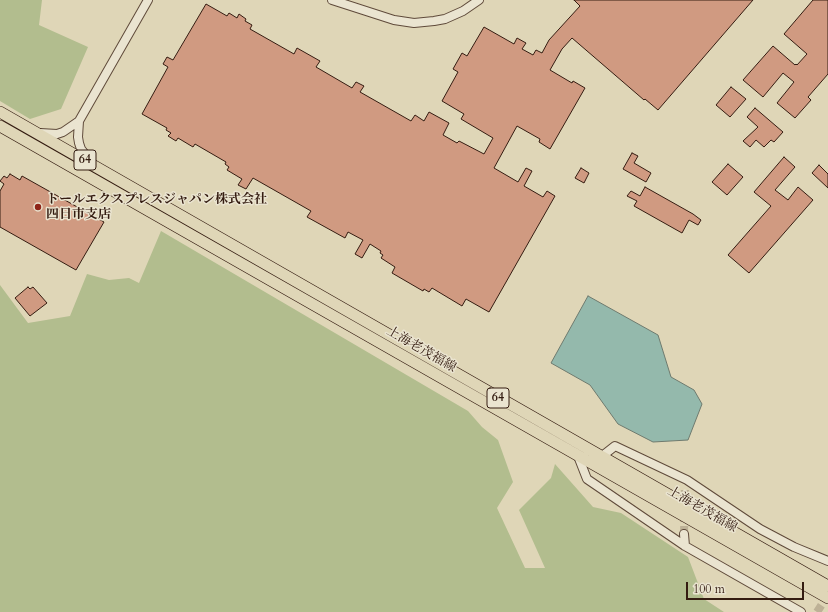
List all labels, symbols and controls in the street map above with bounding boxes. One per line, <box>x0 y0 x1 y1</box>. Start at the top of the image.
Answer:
road number: 64 <box>74 150 96 170</box>
place label: トールエクスプレスジャパン株式会社 四日市支店 <box>46 192 267 223</box>
marker: トールエクスプレスジャパン株式会社 四日市支店 <box>33 202 43 212</box>
street label: 上海老茂福線 <box>383 324 459 376</box>
road number: 64 <box>487 388 509 408</box>
street label: 上海老茂福線 <box>664 484 740 536</box>
scale bar <box>688 574 806 600</box>
text: 100 m <box>693 581 725 597</box>

